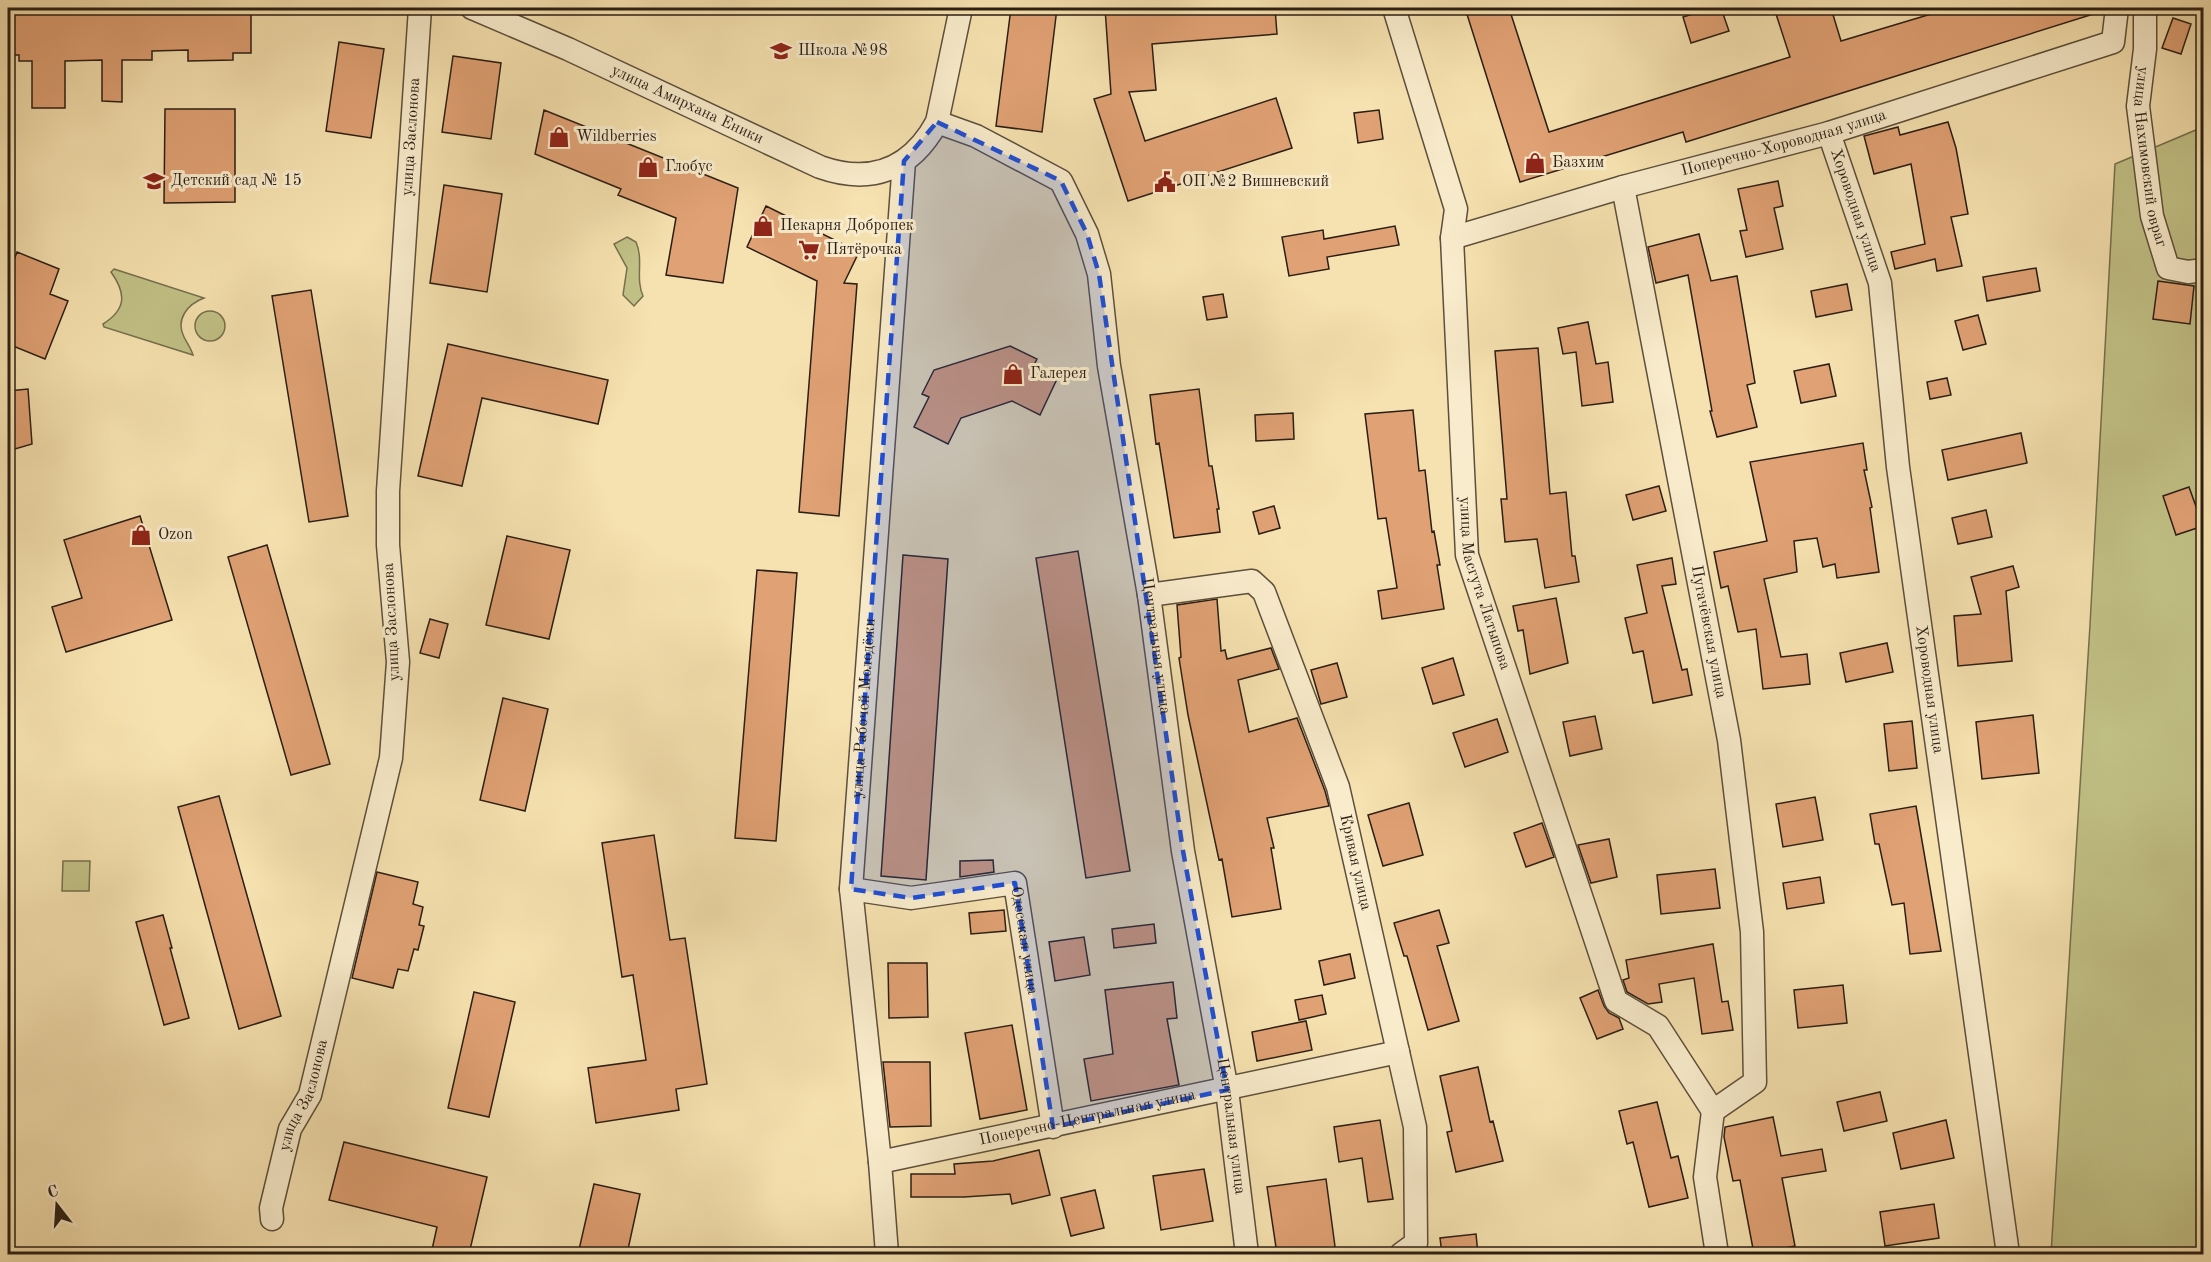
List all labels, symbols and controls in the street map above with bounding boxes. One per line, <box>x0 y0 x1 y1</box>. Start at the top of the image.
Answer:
school or university icon: Школа №98 <box>769 39 793 63</box>
place label: Школа №98 <box>798 43 888 59</box>
street label: улица Амирхана Еники <box>609 62 766 147</box>
street label: улица Нахимовский овраг <box>2130 65 2169 249</box>
street label: улица Заслонова <box>400 77 423 197</box>
street label: Поперечно-Хороводная улица <box>1679 107 1888 179</box>
shop icon: Wildberries <box>547 125 571 149</box>
place label: Wildberries <box>576 129 657 145</box>
street label: Хороводная улица <box>1827 147 1884 274</box>
shop icon: Базхим <box>1523 151 1547 175</box>
shop icon: Глобус <box>636 155 660 179</box>
place label: Базхим <box>1552 155 1604 171</box>
place label: Глобус <box>665 159 713 175</box>
school or university icon: Детский сад № 15 <box>142 169 166 193</box>
public building icon: ОП №2 Вишневский <box>1153 170 1177 194</box>
place label: Детский сад № 15 <box>171 173 302 189</box>
place label: ОП №2 Вишневский <box>1182 174 1329 190</box>
shop icon: Пекарня Добропек <box>751 214 775 238</box>
place label: Пекарня Добропек <box>780 218 914 234</box>
supermarket icon: Пятёрочка <box>797 238 821 262</box>
place label: Пятёрочка <box>826 242 902 258</box>
shop icon: Галерея <box>1001 362 1025 386</box>
place label: Галерея <box>1030 366 1087 382</box>
street label: улица Масгута Латыпова <box>1456 496 1513 672</box>
shop icon: Ozon <box>129 523 153 547</box>
place label: Ozon <box>158 527 193 543</box>
street label: улица Заслонова <box>381 562 403 682</box>
street label: Пугачёвская улица <box>1688 564 1729 700</box>
street label: Центральная улица <box>1138 577 1173 716</box>
street label: улица Рабочей Молодёжи <box>850 618 879 799</box>
street label: Хороводная улица <box>1912 624 1946 755</box>
street label: Кривая улица <box>1336 813 1374 912</box>
street label: Одесская улица <box>1008 885 1040 996</box>
street label: улица Заслонова <box>277 1038 331 1153</box>
street label: Центральная улица <box>1213 1056 1248 1196</box>
street label: Поперечно-Центральная улица <box>978 1087 1197 1149</box>
north arrow <box>27 1175 87 1235</box>
text: С <box>46 1183 61 1202</box>

